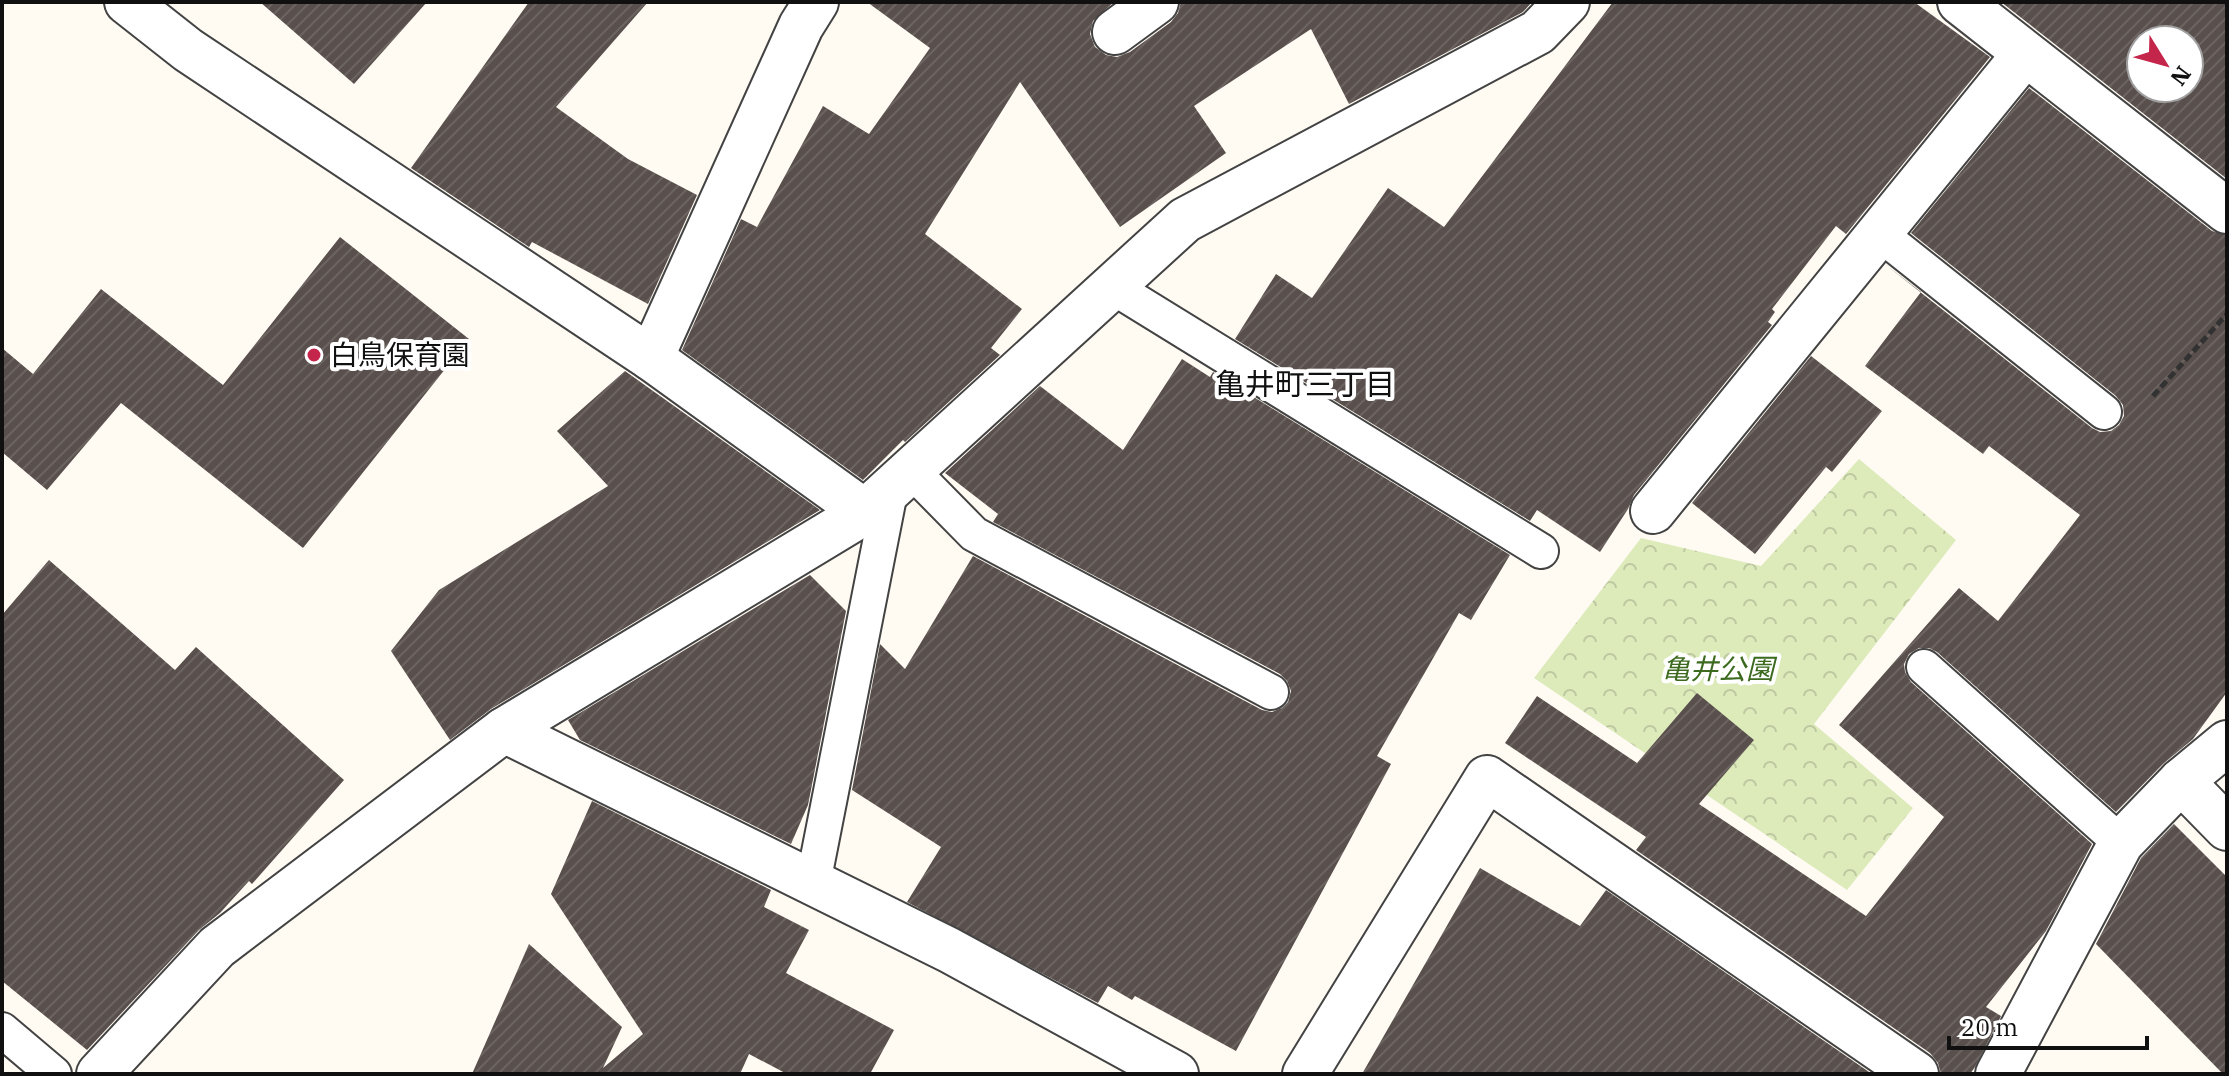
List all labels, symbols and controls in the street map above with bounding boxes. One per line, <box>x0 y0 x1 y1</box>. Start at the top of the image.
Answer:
north arrow <box>2125 24 2205 104</box>
text: N <box>2165 61 2198 92</box>
place label: 白鳥保育園 <box>330 336 470 373</box>
marker: 白鳥保育園 <box>305 346 323 364</box>
district label: 亀井町三丁目 <box>1215 364 1395 403</box>
park label: 亀井公園 <box>1662 650 1778 687</box>
scale bar <box>1949 1000 2147 1050</box>
text: 20 m <box>1961 1011 2018 1043</box>

